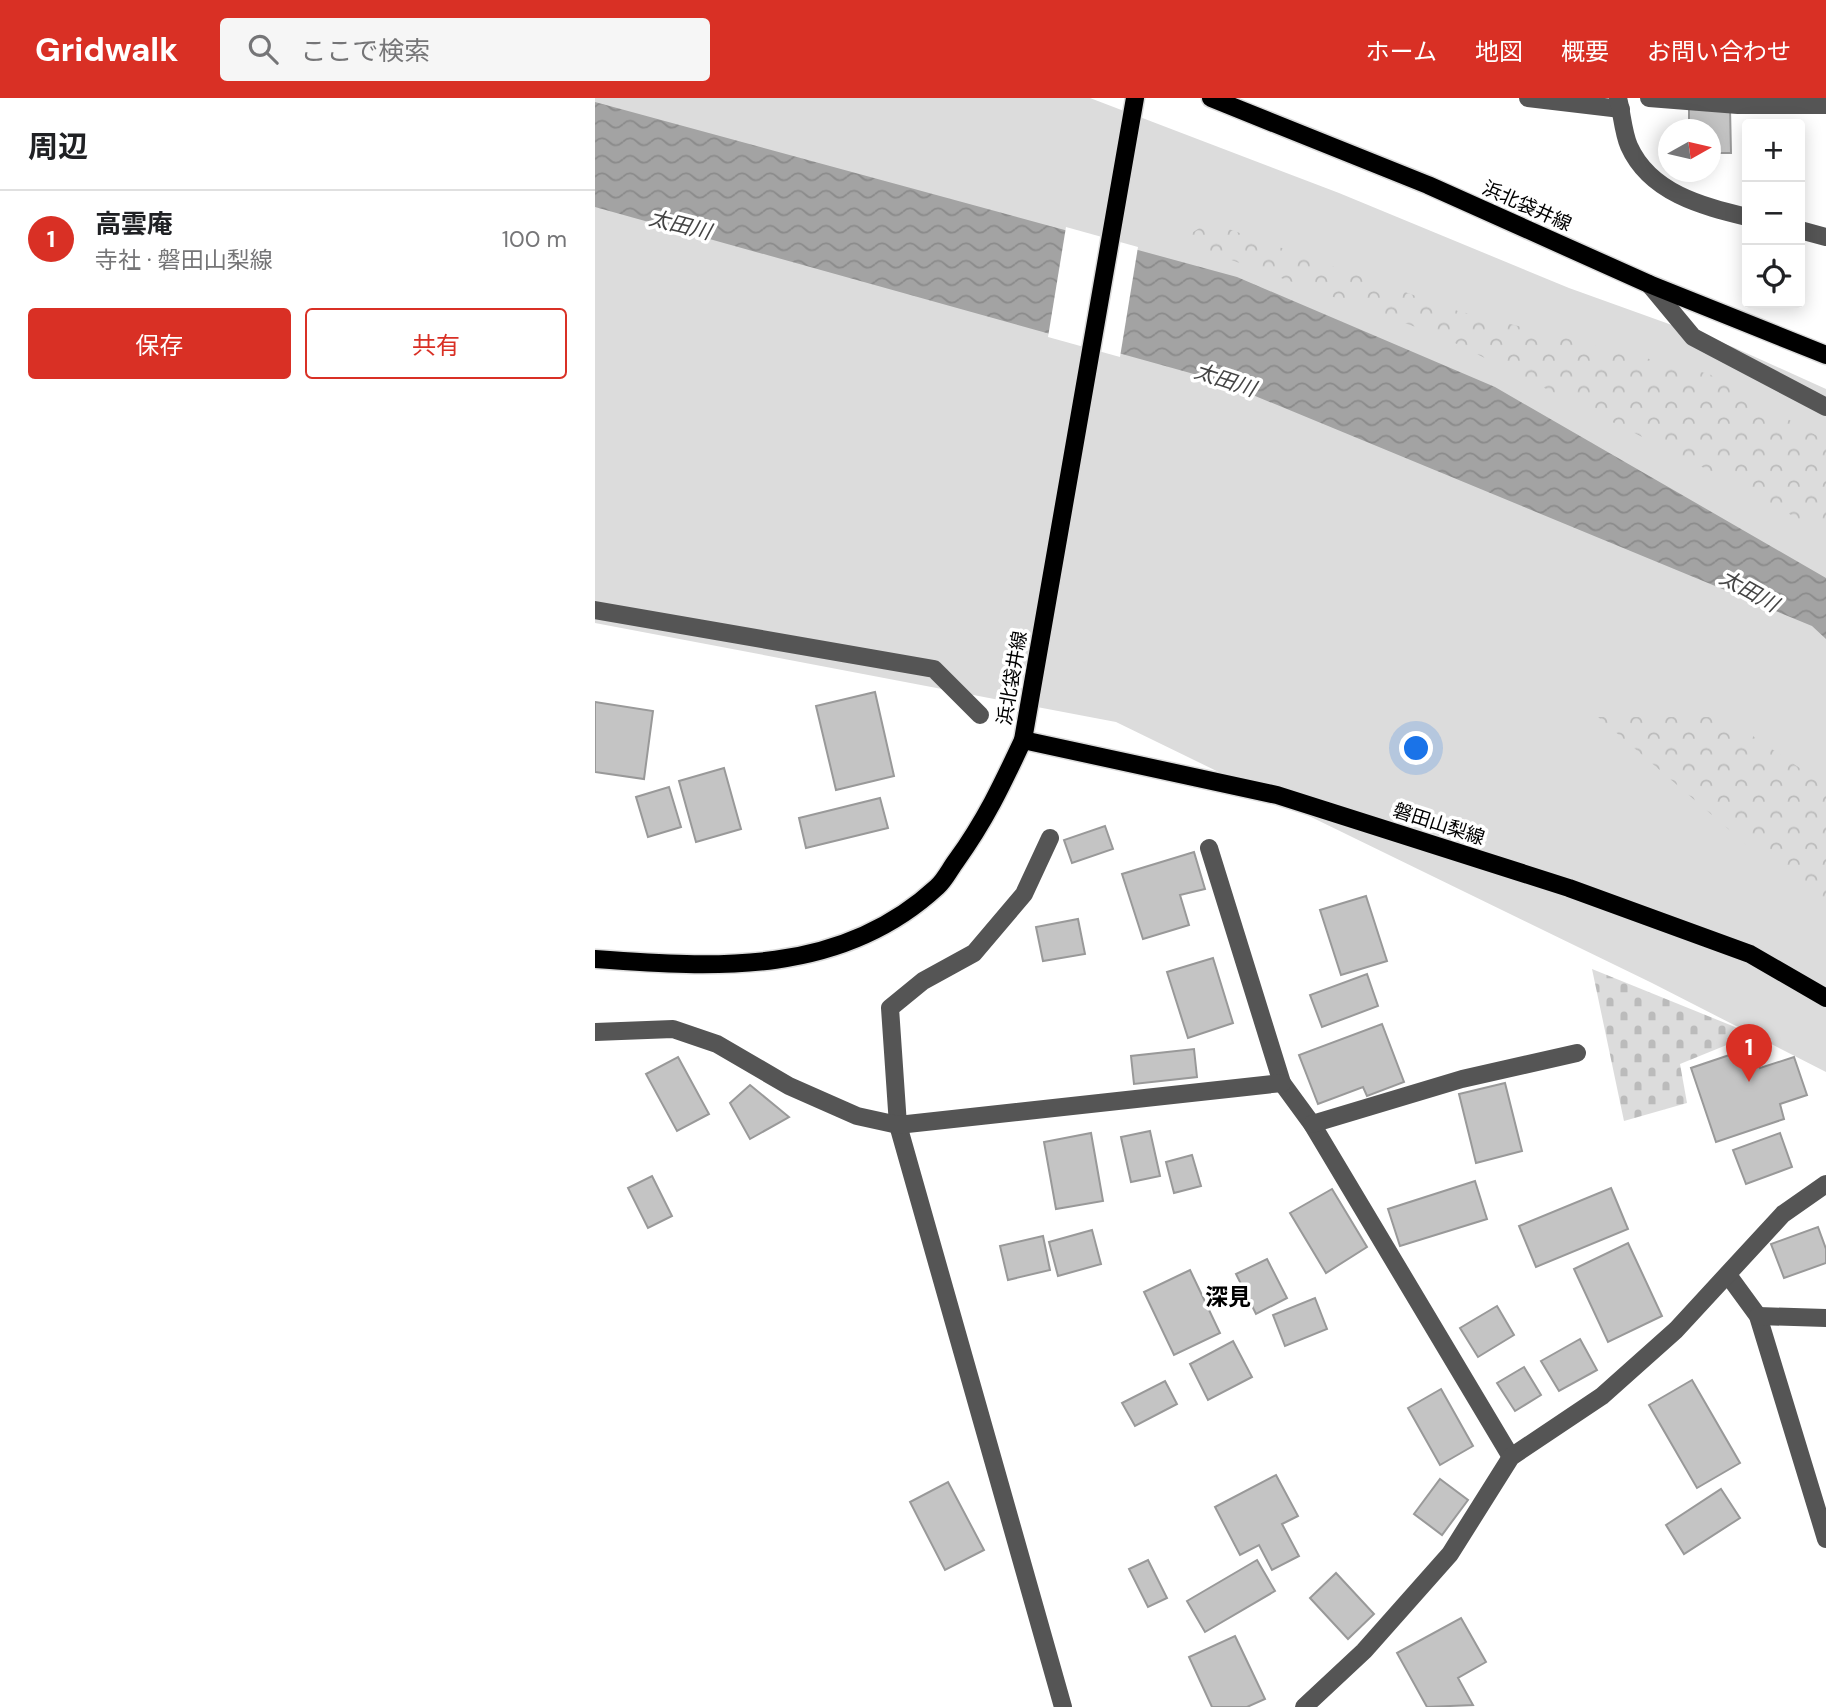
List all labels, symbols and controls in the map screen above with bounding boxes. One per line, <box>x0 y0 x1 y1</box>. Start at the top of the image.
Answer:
search box <box>220 18 710 81</box>
text: Gridwalk <box>35 28 178 71</box>
icon: search <box>244 30 282 68</box>
text: ここで検索 <box>300 34 430 68</box>
text: ホーム <box>1366 36 1437 67</box>
text: 地図 <box>1475 36 1523 67</box>
text: 概要 <box>1561 36 1609 67</box>
text: お問い合わせ <box>1647 36 1791 67</box>
north arrow <box>1658 119 1721 182</box>
map controls <box>1742 119 1805 308</box>
button: + <box>1742 119 1805 182</box>
text: 周辺 <box>28 127 88 166</box>
street label: 浜北袋井線 <box>1479 175 1575 237</box>
button: − <box>1742 182 1805 245</box>
water label: 太田川 <box>646 204 716 247</box>
text: 高雲庵 <box>95 207 173 241</box>
text: 1 <box>47 224 55 254</box>
text: 100 m <box>502 224 567 254</box>
text: 寺社 · 磐田山梨線 <box>95 245 273 275</box>
button: locate <box>1742 245 1805 308</box>
button: 保存 <box>28 308 291 379</box>
button: 共有 <box>305 308 567 379</box>
water label: 太田川 <box>1191 357 1261 404</box>
water label: 太田川 <box>1715 563 1785 619</box>
street label: 浜北袋井線 <box>991 629 1033 727</box>
your location <box>1399 731 1433 765</box>
street label: 磐田山梨線 <box>1390 797 1488 851</box>
pin: 1 <box>1726 1024 1772 1082</box>
district label: 深見 <box>1205 1282 1251 1312</box>

